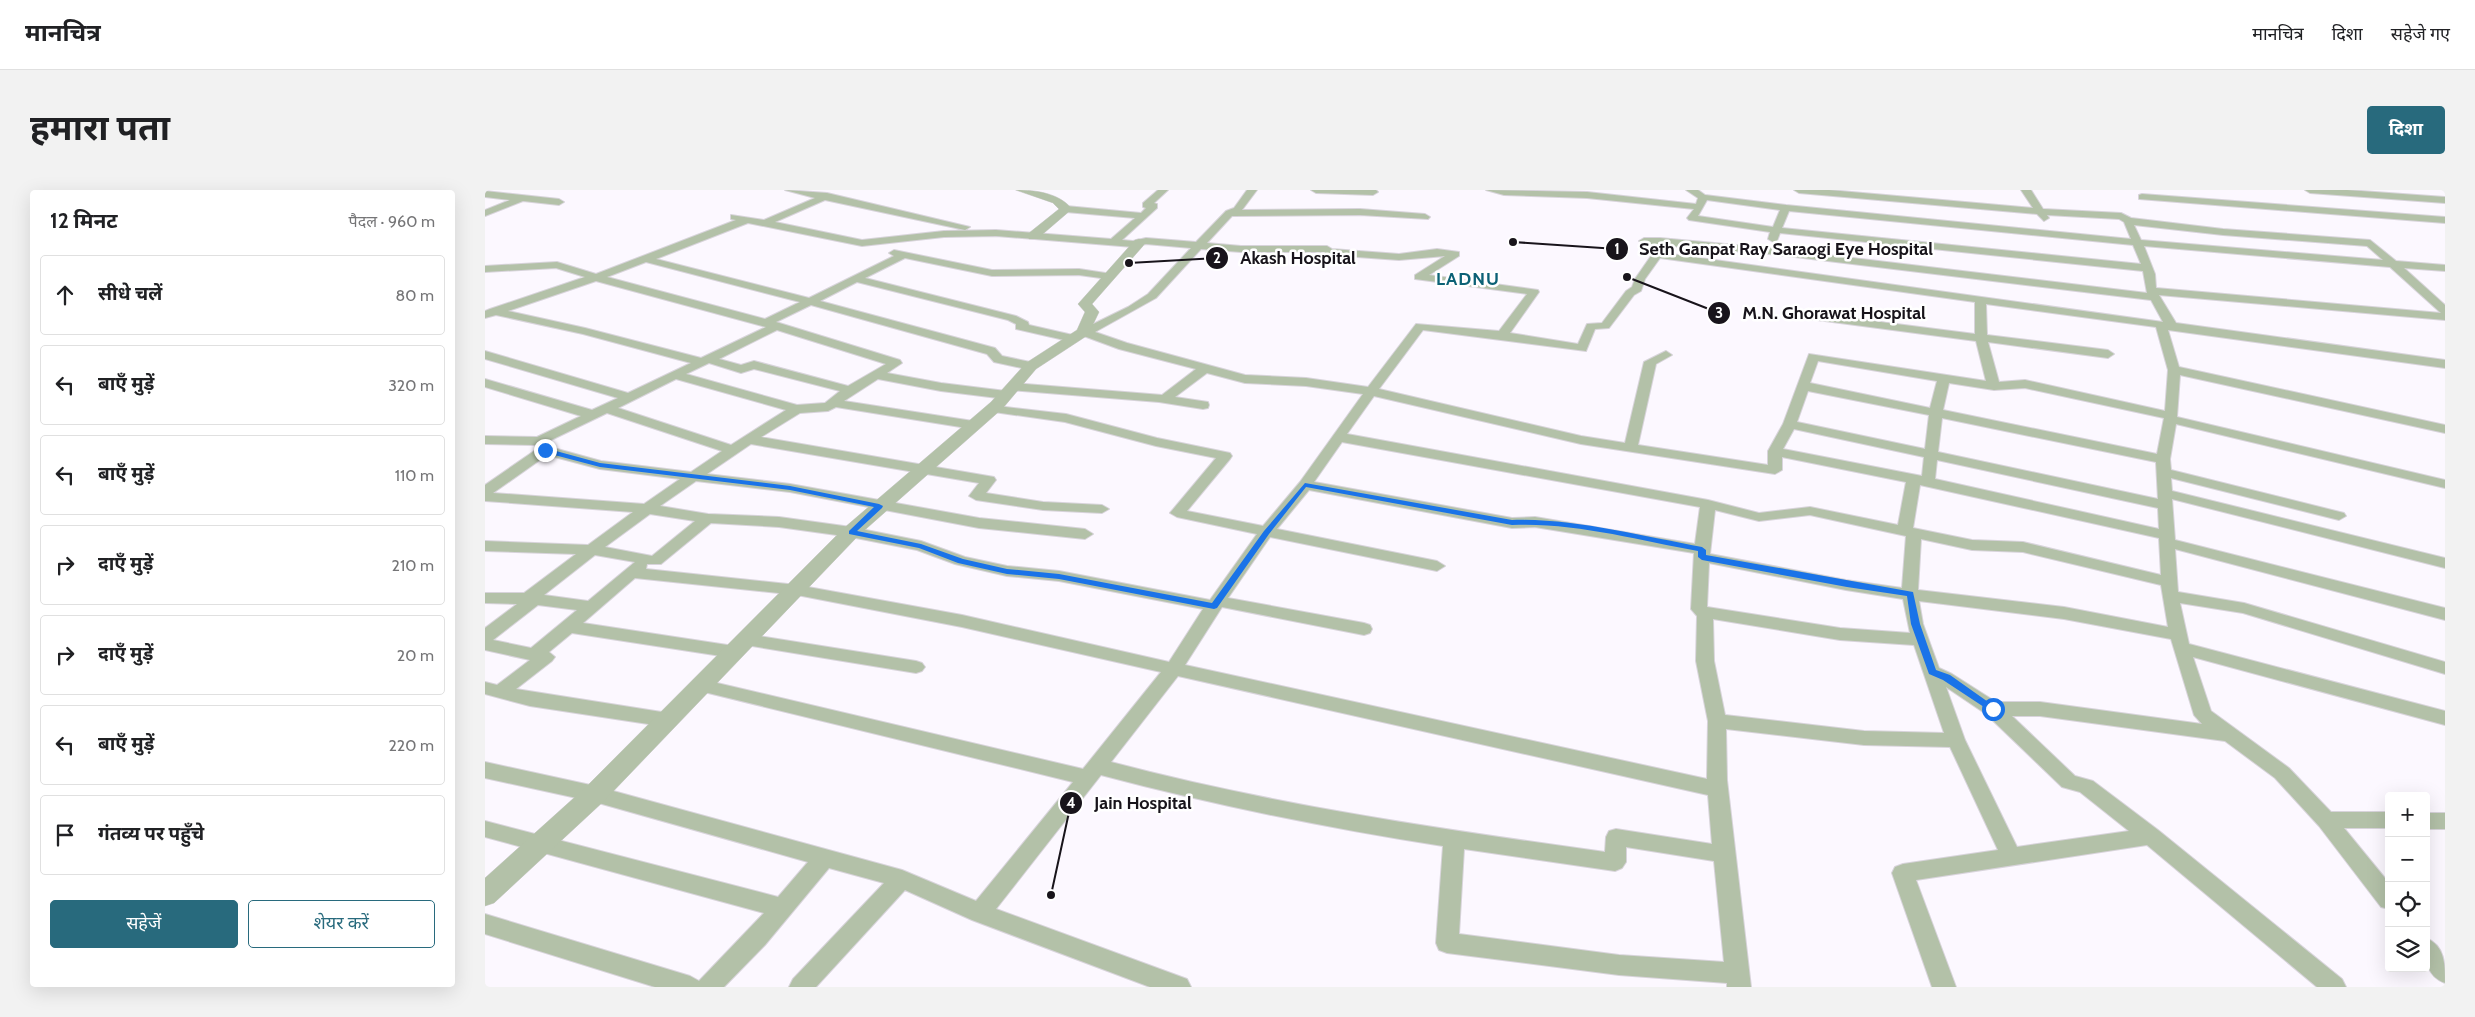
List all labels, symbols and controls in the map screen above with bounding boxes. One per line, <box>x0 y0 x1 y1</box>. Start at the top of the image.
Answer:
text: मानचित्र <box>25 18 101 47</box>
text: मानचित्र <box>2252 23 2304 45</box>
text: दिशा <box>2332 23 2363 45</box>
text: सहेजे गए <box>2391 23 2450 45</box>
text: हमारा पता <box>30 106 170 149</box>
button: दिशा <box>2367 106 2445 154</box>
text: 12 मिनट <box>50 208 118 233</box>
text: पैदल · 960 m <box>349 212 435 231</box>
callout: Seth Ganpat Ray Saraogi Eye Hospital <box>1604 233 1943 266</box>
text: Seth Ganpat Ray Saraogi Eye Hospital <box>1639 238 1933 260</box>
text: 1 <box>1614 240 1620 258</box>
callout: Akash Hospital <box>1205 241 1366 274</box>
text: Akash Hospital <box>1240 247 1356 269</box>
text: 2 <box>1213 249 1221 267</box>
district label: LADNU <box>1436 268 1500 290</box>
icon: ahead <box>51 281 79 309</box>
text: सीधे चलें <box>98 282 162 305</box>
text: 80 m <box>396 286 434 305</box>
callout: M.N. Ghorawat Hospital <box>1707 296 1935 329</box>
text: M.N. Ghorawat Hospital <box>1742 302 1926 324</box>
text: 3 <box>1715 304 1723 322</box>
icon: left <box>51 371 79 399</box>
text: बाएँ मुड़ें <box>98 372 154 395</box>
text: 320 m <box>388 376 434 395</box>
route end <box>534 439 557 462</box>
icon: left <box>51 461 79 489</box>
text: बाएँ मुड़ें <box>98 462 154 485</box>
text: 110 m <box>395 466 434 485</box>
icon: right <box>51 551 79 579</box>
text: दाएँ मुड़ें <box>98 552 153 575</box>
text: 210 m <box>392 556 434 575</box>
icon: right <box>51 641 79 669</box>
text: दाएँ मुड़ें <box>98 642 153 665</box>
text: 20 m <box>397 646 434 665</box>
route start <box>1982 698 2005 721</box>
icon: left <box>51 731 79 759</box>
text: बाएँ मुड़ें <box>98 732 154 755</box>
text: 220 m <box>388 736 434 755</box>
callout: Jain Hospital <box>1059 786 1201 819</box>
text: Jain Hospital <box>1093 792 1192 814</box>
map controls <box>2385 792 2430 972</box>
button: + <box>2385 792 2430 837</box>
text: 4 <box>1066 794 1076 812</box>
icon: arrive <box>51 821 79 849</box>
text: गंतव्य पर पहुँचे <box>98 822 204 845</box>
button: − <box>2385 837 2430 882</box>
button: locate <box>2385 882 2430 927</box>
button: सहेजें <box>50 900 238 948</box>
button: शेयर करें <box>248 900 435 948</box>
button: layers <box>2385 927 2430 972</box>

